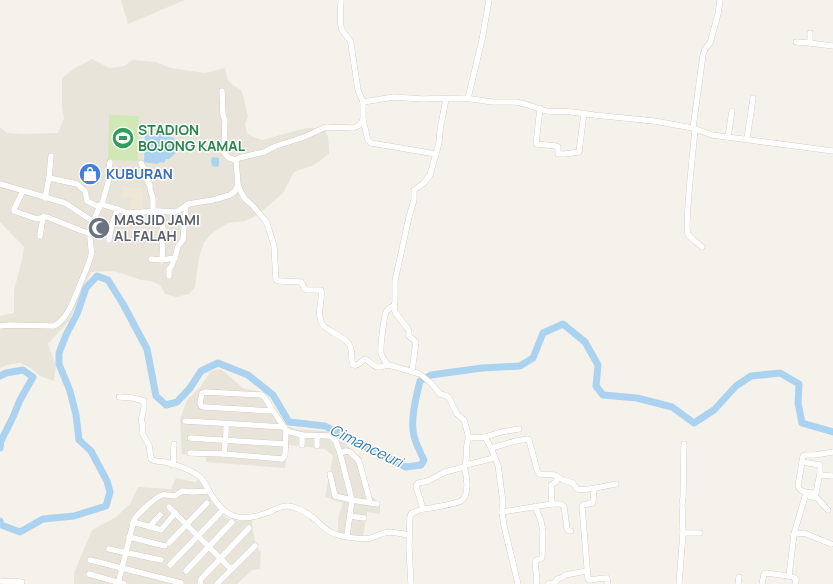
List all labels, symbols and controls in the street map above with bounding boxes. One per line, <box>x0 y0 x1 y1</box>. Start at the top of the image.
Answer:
place label: STADION BOJONG KAMAL <box>138 120 246 155</box>
sports icon: STADION BOJONG KAMAL <box>110 125 136 151</box>
shop icon: KUBURAN <box>77 161 103 187</box>
place label: KUBURAN <box>106 164 173 183</box>
place label: MASJID JAMI AL FALAH <box>114 210 200 245</box>
mosque icon: MASJID JAMI AL FALAH <box>86 215 112 241</box>
water label: Cimanceuri <box>326 419 408 473</box>

